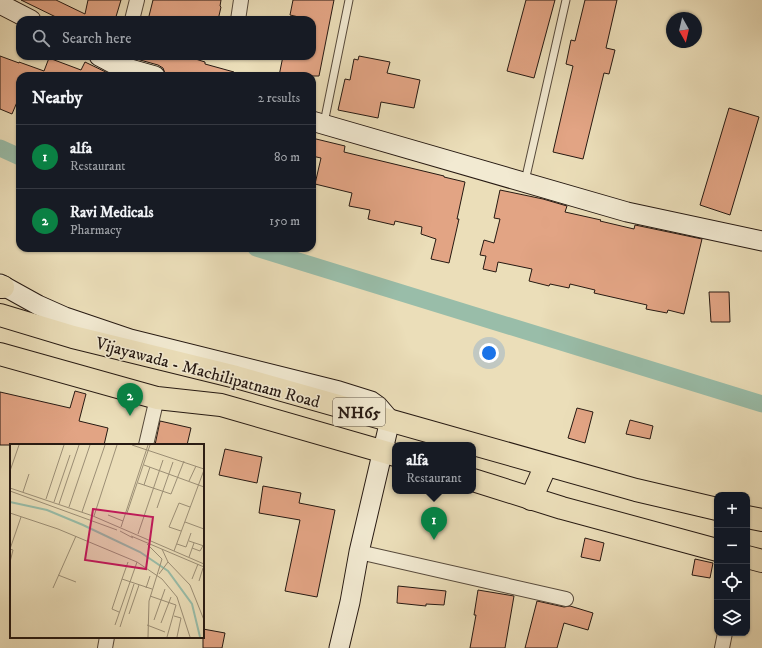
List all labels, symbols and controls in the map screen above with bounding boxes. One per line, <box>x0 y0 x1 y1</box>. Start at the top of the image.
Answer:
north arrow <box>666 12 702 48</box>
search box <box>16 16 316 60</box>
icon: search <box>30 27 52 49</box>
text: Search here <box>62 29 131 48</box>
text: Nearby <box>32 87 82 109</box>
text: 2 results <box>258 90 300 106</box>
text: alfa <box>70 139 92 158</box>
text: 1 <box>43 149 47 165</box>
text: 80 m <box>274 149 300 165</box>
text: Restaurant <box>70 158 126 174</box>
text: Ravi Medicals <box>70 203 153 222</box>
text: 2 <box>42 213 48 229</box>
text: 150 m <box>269 213 300 229</box>
text: Pharmacy <box>70 222 122 238</box>
street label: Vijayawada - Machilipatnam Road <box>92 332 323 414</box>
your location <box>479 343 499 363</box>
pin: 2 <box>117 383 143 416</box>
road number: NH65 <box>333 398 385 426</box>
popup <box>392 442 476 494</box>
inset map <box>10 444 204 638</box>
text: alfa <box>406 451 428 470</box>
text: Restaurant <box>406 470 462 486</box>
map controls <box>714 492 750 636</box>
button: + <box>714 492 750 528</box>
pin: 1 <box>421 507 447 540</box>
button: − <box>714 528 750 564</box>
button: locate <box>714 564 750 600</box>
button: layers <box>714 600 750 636</box>

